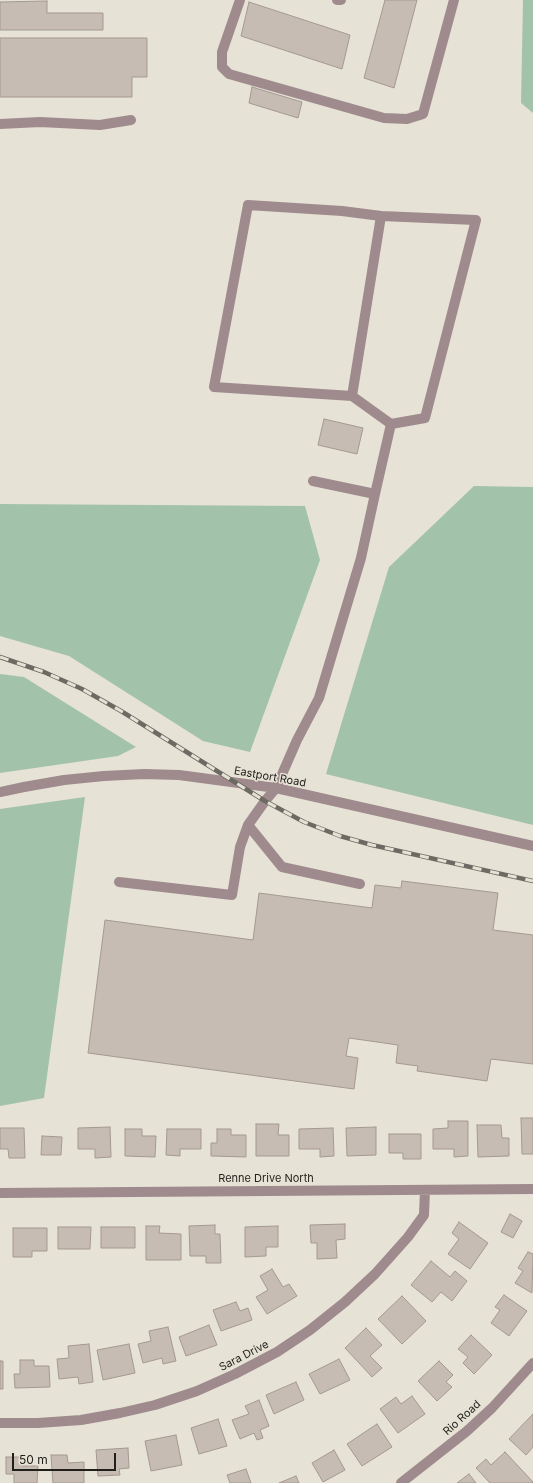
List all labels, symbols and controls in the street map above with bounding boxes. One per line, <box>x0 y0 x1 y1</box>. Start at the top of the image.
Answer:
street label: Eastport Road <box>233 764 307 790</box>
street label: Renne Drive North <box>218 1172 314 1186</box>
street label: Sara Drive <box>217 1338 271 1374</box>
street label: Rio Road <box>441 1398 483 1438</box>
scale bar <box>14 1445 118 1471</box>
text: 50 m <box>19 1452 48 1467</box>

